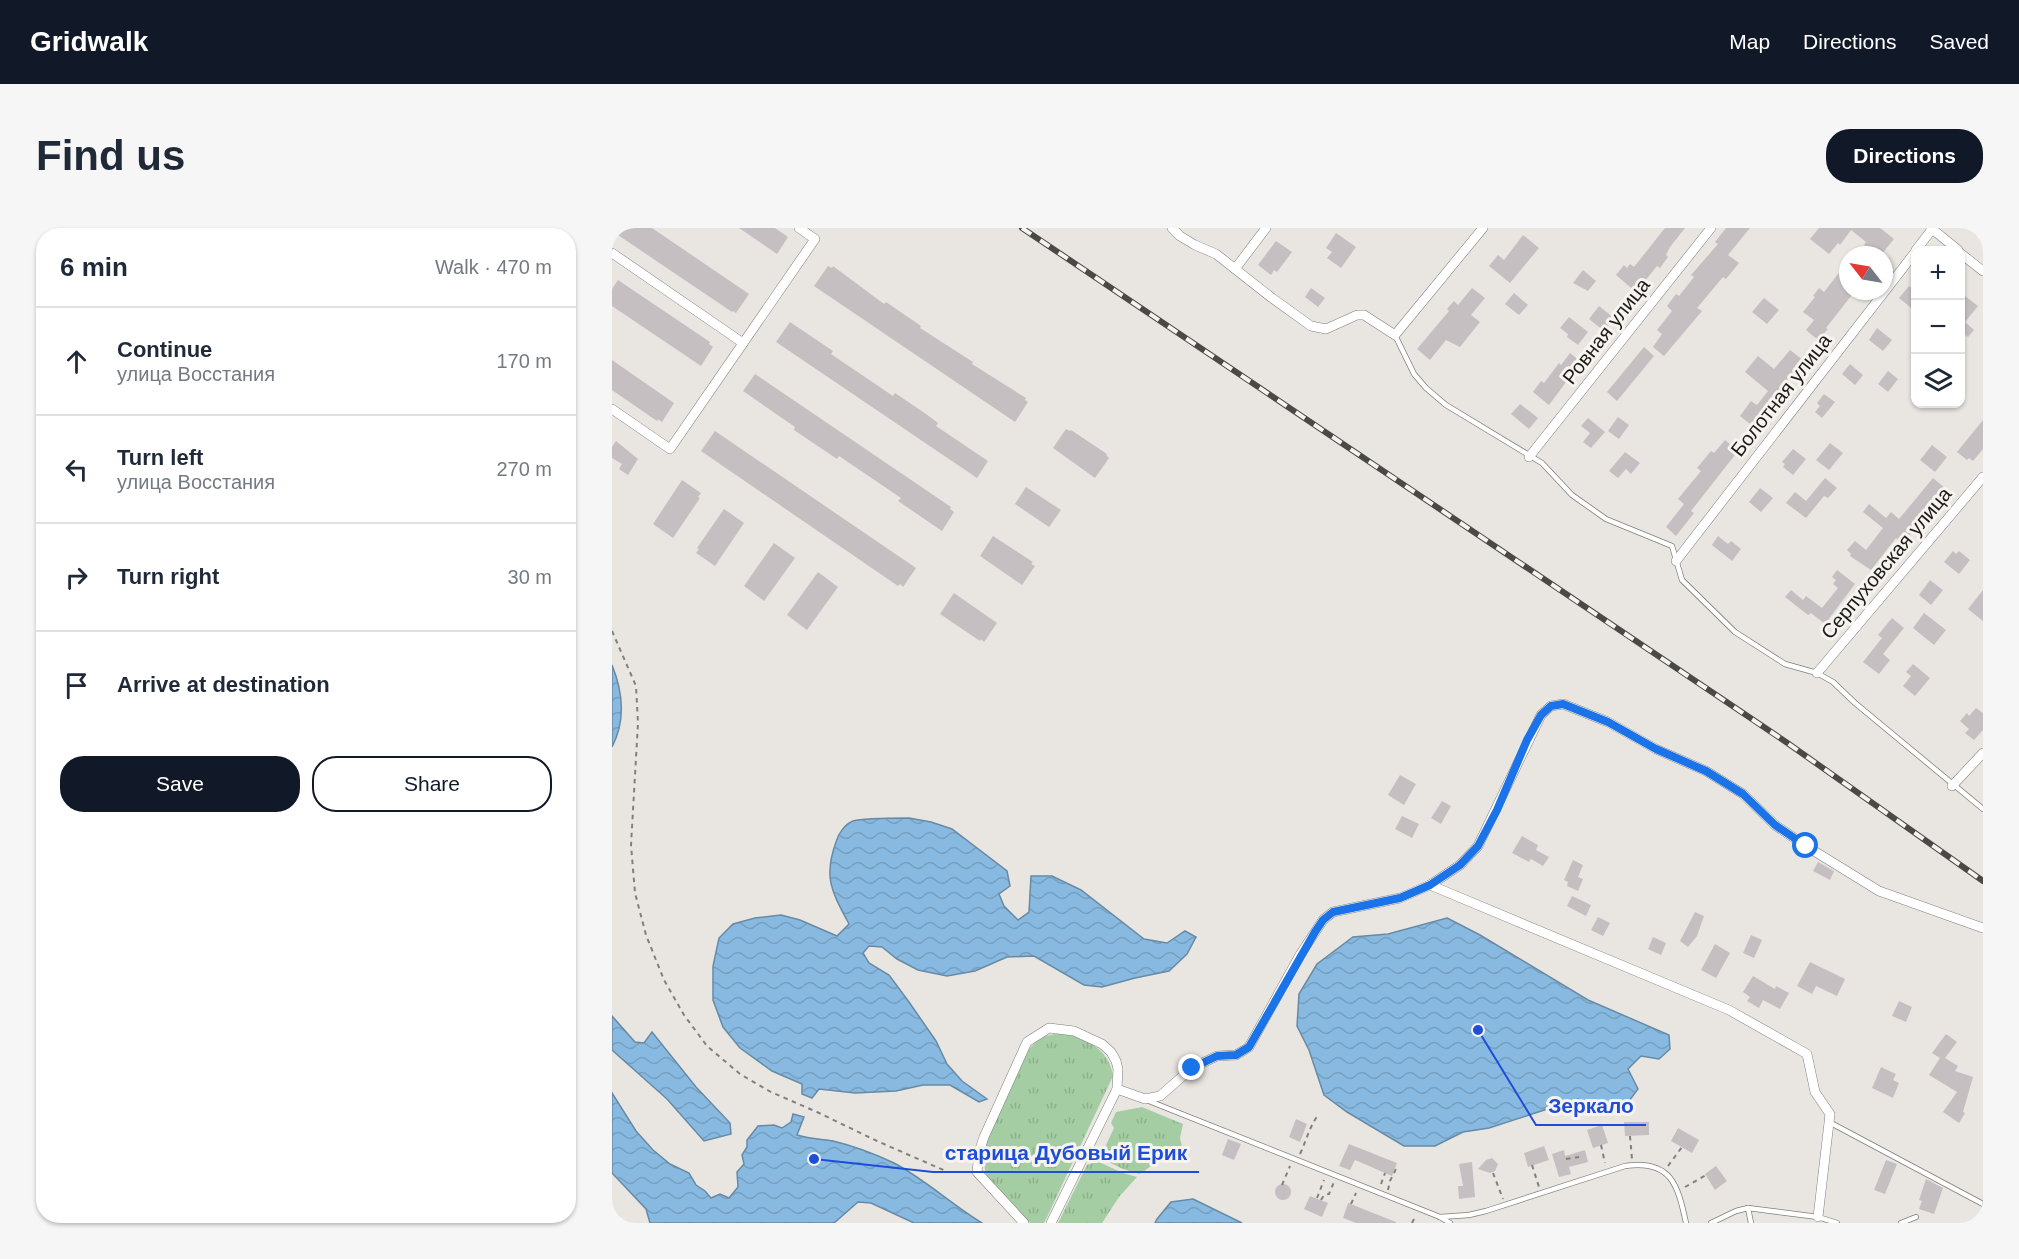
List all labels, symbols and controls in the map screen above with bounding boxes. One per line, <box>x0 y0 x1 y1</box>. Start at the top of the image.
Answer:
text: Gridwalk <box>30 26 148 57</box>
text: Map <box>1729 30 1770 53</box>
text: Directions <box>1803 30 1896 53</box>
text: Saved <box>1929 30 1989 53</box>
button: Directions <box>1826 129 1983 183</box>
text: Find us <box>36 132 185 179</box>
north arrow <box>1839 246 1893 300</box>
map controls <box>1911 246 1965 408</box>
button: + <box>1911 246 1965 300</box>
text: 6 min <box>60 252 128 282</box>
text: Walk · 470 m <box>435 256 552 278</box>
street label: Ровная улица <box>1558 273 1655 388</box>
button: − <box>1911 300 1965 354</box>
street label: Болотная улица <box>1726 329 1836 461</box>
text: Continue <box>117 337 212 362</box>
icon: ahead <box>60 345 93 378</box>
text: 170 m <box>496 350 552 372</box>
button: layers <box>1911 354 1965 408</box>
text: улица Восстания <box>117 363 275 385</box>
text: Turn left <box>117 445 203 470</box>
icon: left <box>60 453 93 486</box>
text: 270 m <box>496 458 552 480</box>
text: улица Восстания <box>117 471 275 493</box>
street label: Серпуховская улица <box>1816 482 1956 643</box>
icon: right <box>60 561 93 594</box>
text: Turn right <box>117 564 219 589</box>
text: 30 m <box>508 566 552 588</box>
icon: arrive <box>60 669 93 702</box>
text: Arrive at destination <box>117 672 330 697</box>
button: Save <box>60 756 300 812</box>
button: Share <box>312 756 552 812</box>
route start <box>1792 832 1818 858</box>
route end <box>1178 1054 1204 1080</box>
callout: Зеркало <box>1536 1086 1646 1125</box>
text: Зеркало <box>1548 1094 1634 1117</box>
callout: старица Дубовый Ерик <box>933 1133 1199 1172</box>
text: старица Дубовый Ерик <box>945 1141 1188 1164</box>

